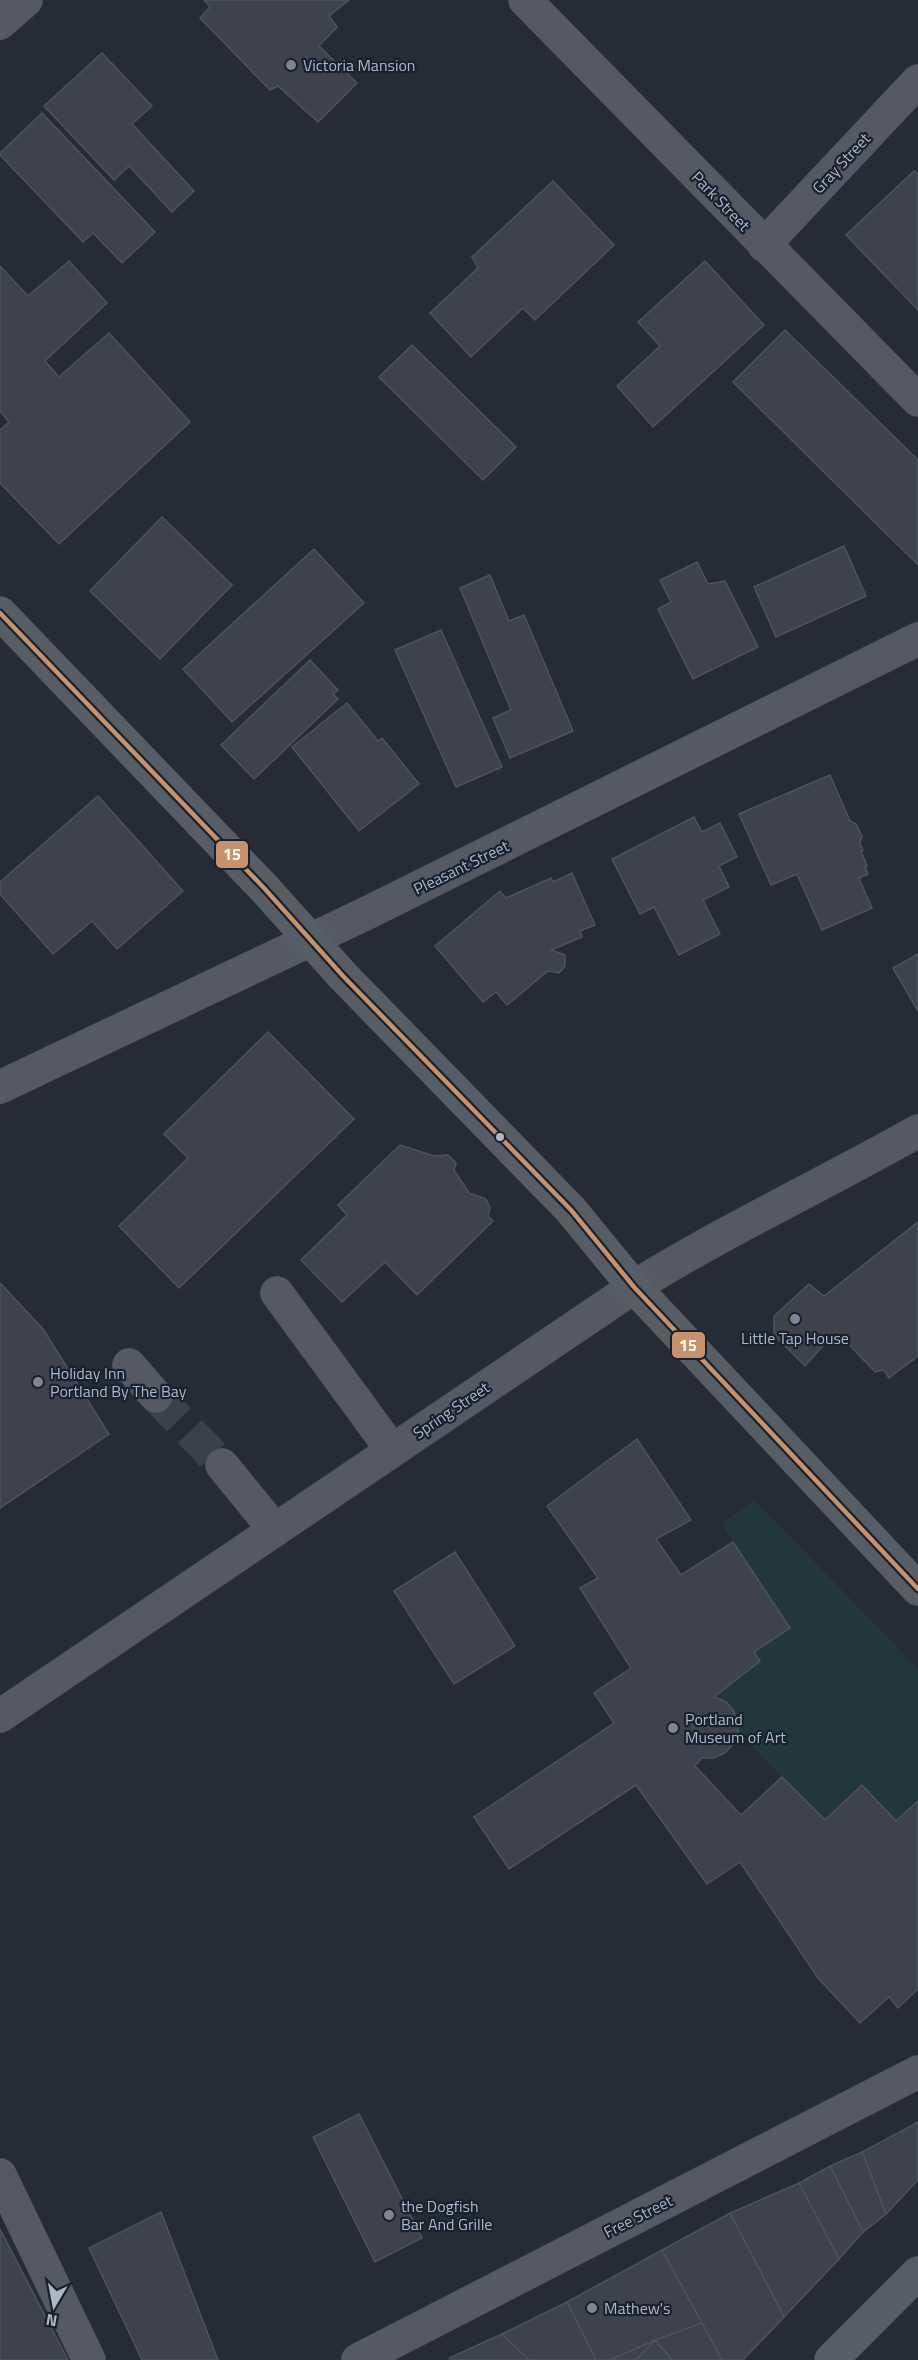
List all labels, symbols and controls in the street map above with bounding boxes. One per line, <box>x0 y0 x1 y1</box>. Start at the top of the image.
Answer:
place label: Victoria Mansion <box>303 53 415 77</box>
marker: Victoria Mansion <box>284 58 298 72</box>
street label: Gray Street <box>806 127 876 199</box>
street label: Park Street <box>686 166 756 237</box>
street label: Pleasant Street <box>409 833 513 901</box>
line badge: 15 <box>215 840 249 869</box>
text: 15 <box>223 842 241 866</box>
unlabelled marker <box>494 1131 506 1143</box>
marker: Little Tap House <box>788 1312 802 1326</box>
place label: Little Tap House <box>741 1326 849 1350</box>
line badge: 15 <box>671 1331 706 1359</box>
text: 15 <box>679 1333 697 1357</box>
place label: Holiday Inn Portland By The Bay <box>50 1361 187 1403</box>
marker: Holiday Inn Portland By The Bay <box>31 1375 45 1389</box>
street label: Spring Street <box>408 1375 494 1444</box>
place label: Portland Museum of Art <box>685 1707 786 1749</box>
marker: Portland Museum of Art <box>666 1721 680 1735</box>
street label: Free Street <box>599 2188 677 2244</box>
place label: the Dogfish Bar And Grille <box>401 2194 492 2236</box>
marker: the Dogfish Bar And Grille <box>382 2208 396 2222</box>
north arrow <box>24 2276 84 2336</box>
place label: Mathew's <box>604 2296 671 2320</box>
marker: Mathew's <box>585 2301 599 2315</box>
text: N <box>44 2308 59 2334</box>

